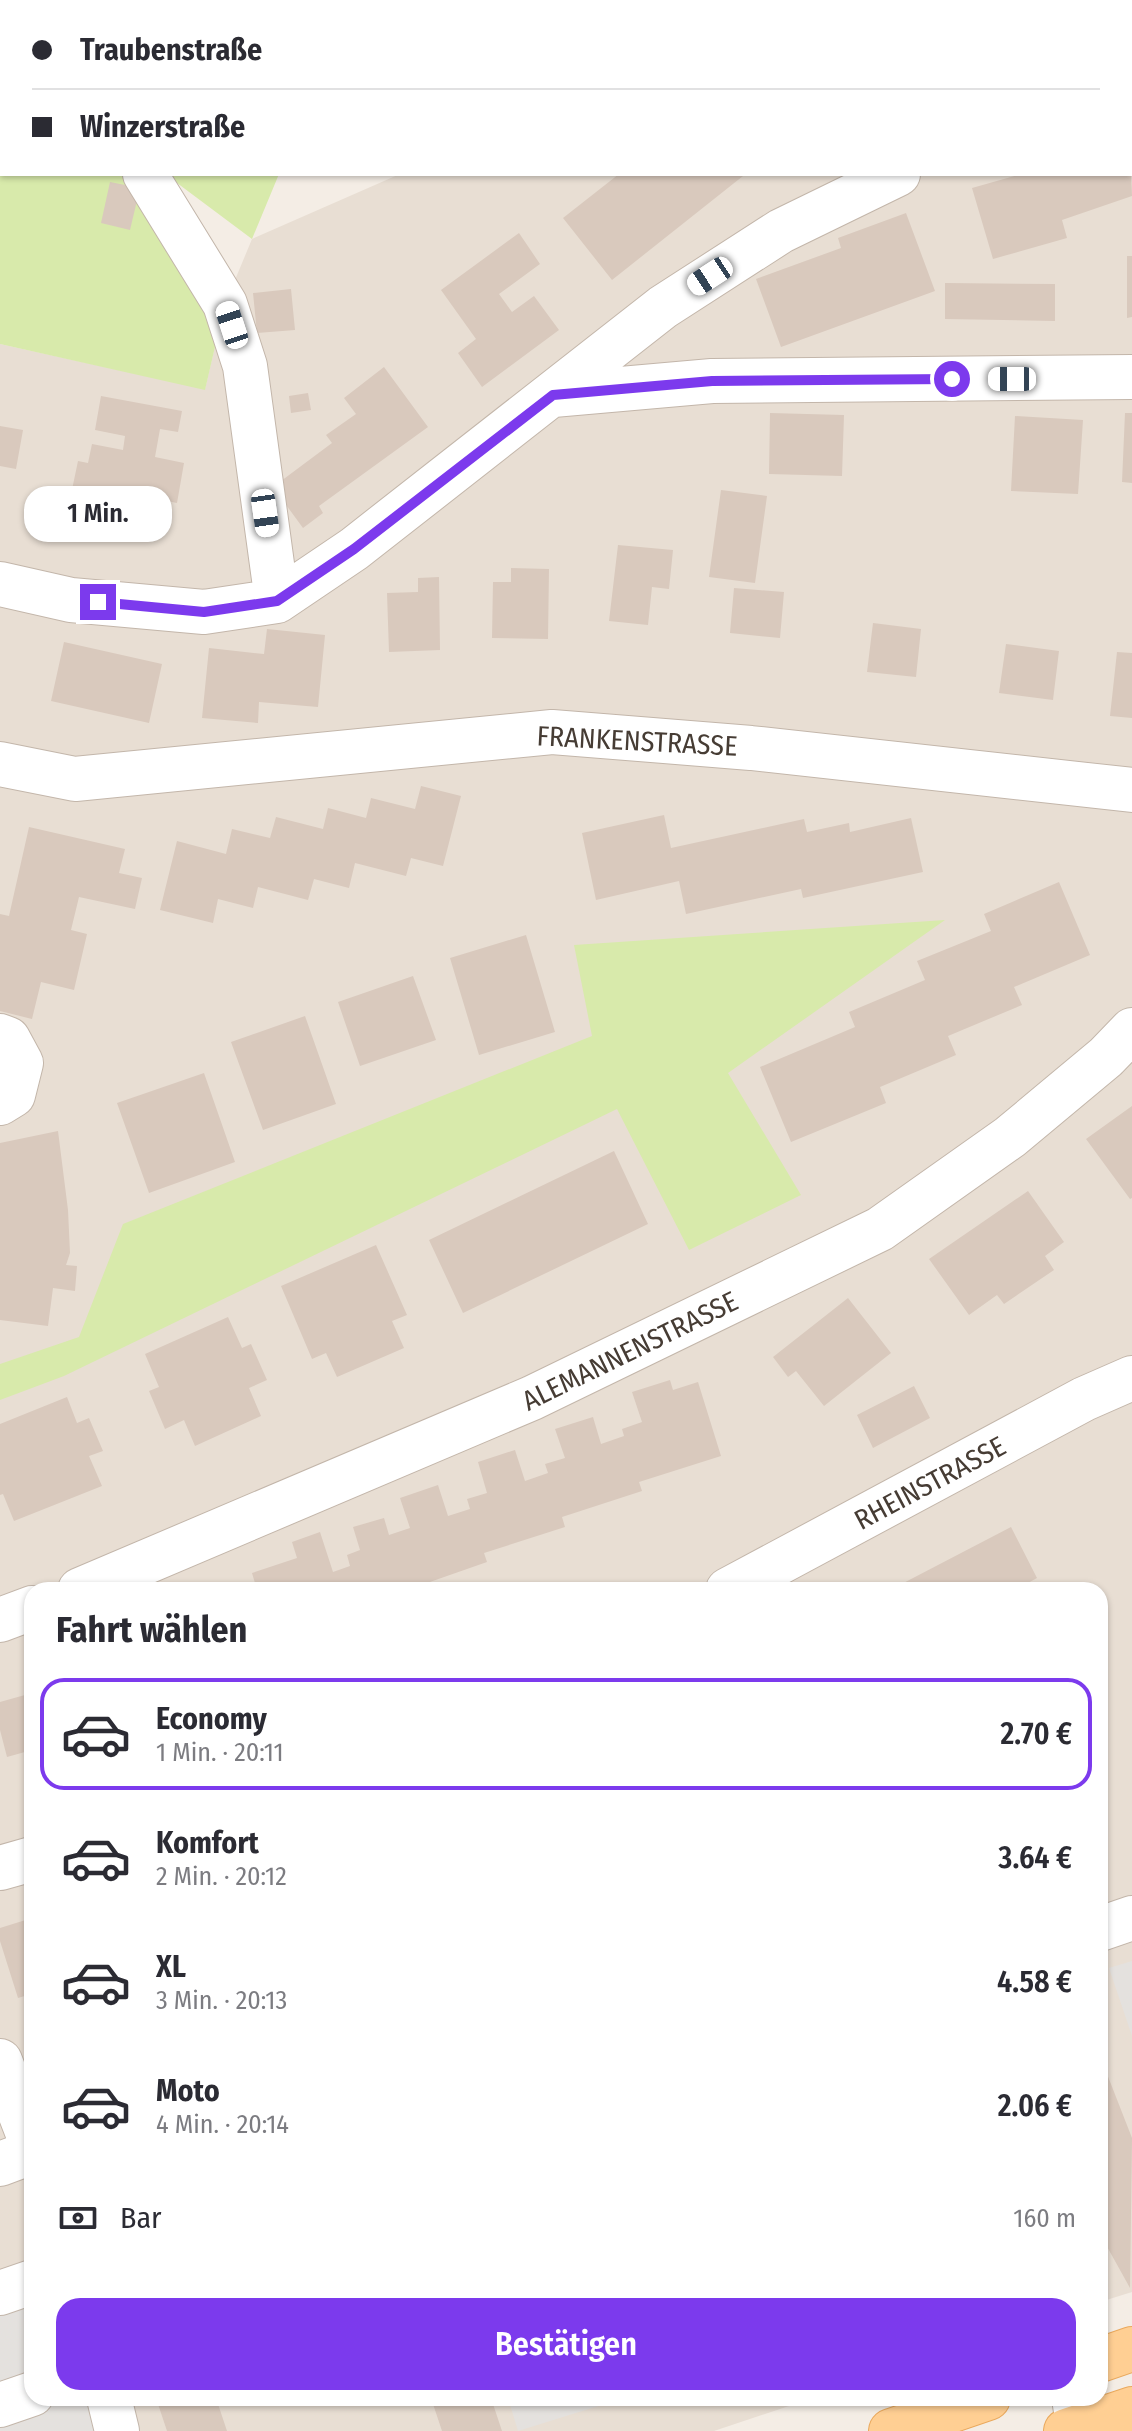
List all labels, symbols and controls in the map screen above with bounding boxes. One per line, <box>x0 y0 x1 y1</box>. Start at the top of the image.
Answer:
text: Traubenstraße <box>80 32 262 68</box>
text: Winzerstraße <box>80 109 245 145</box>
car <box>683 253 737 299</box>
car <box>213 298 251 352</box>
route start <box>934 361 970 397</box>
car <box>988 367 1036 391</box>
callout: 1 Min. <box>24 486 172 542</box>
car <box>250 488 280 538</box>
text: 1 Min. <box>67 498 129 529</box>
route end <box>80 584 116 620</box>
street label: FRANKENSTRASSE <box>536 719 738 763</box>
street label: ALEMANNENSTRASSE <box>517 1284 743 1418</box>
street label: RHEINSTRASSE <box>849 1429 1011 1537</box>
text: Fahrt wählen <box>56 1608 247 1652</box>
icon: car <box>60 1698 132 1770</box>
text: Economy <box>156 1701 267 1737</box>
text: 2.70 € <box>1001 1716 1072 1752</box>
text: 1 Min. · 20:11 <box>156 1737 284 1768</box>
icon: car <box>60 1822 132 1894</box>
text: Komfort <box>156 1825 259 1861</box>
text: 3.64 € <box>998 1840 1072 1876</box>
text: 2 Min. · 20:12 <box>156 1861 287 1892</box>
icon: car <box>60 1946 132 2018</box>
text: XL <box>156 1949 186 1985</box>
text: 4.58 € <box>997 1964 1072 2000</box>
text: 3 Min. · 20:13 <box>156 1985 287 2016</box>
icon: car <box>60 2070 132 2142</box>
text: Moto <box>156 2073 220 2109</box>
text: 2.06 € <box>998 2088 1072 2124</box>
text: 4 Min. · 20:14 <box>156 2109 289 2140</box>
icon: cash <box>56 2196 100 2240</box>
text: Bar <box>120 2200 162 2236</box>
text: 160 m <box>1013 2203 1076 2234</box>
button: Bestätigen <box>56 2298 1076 2390</box>

